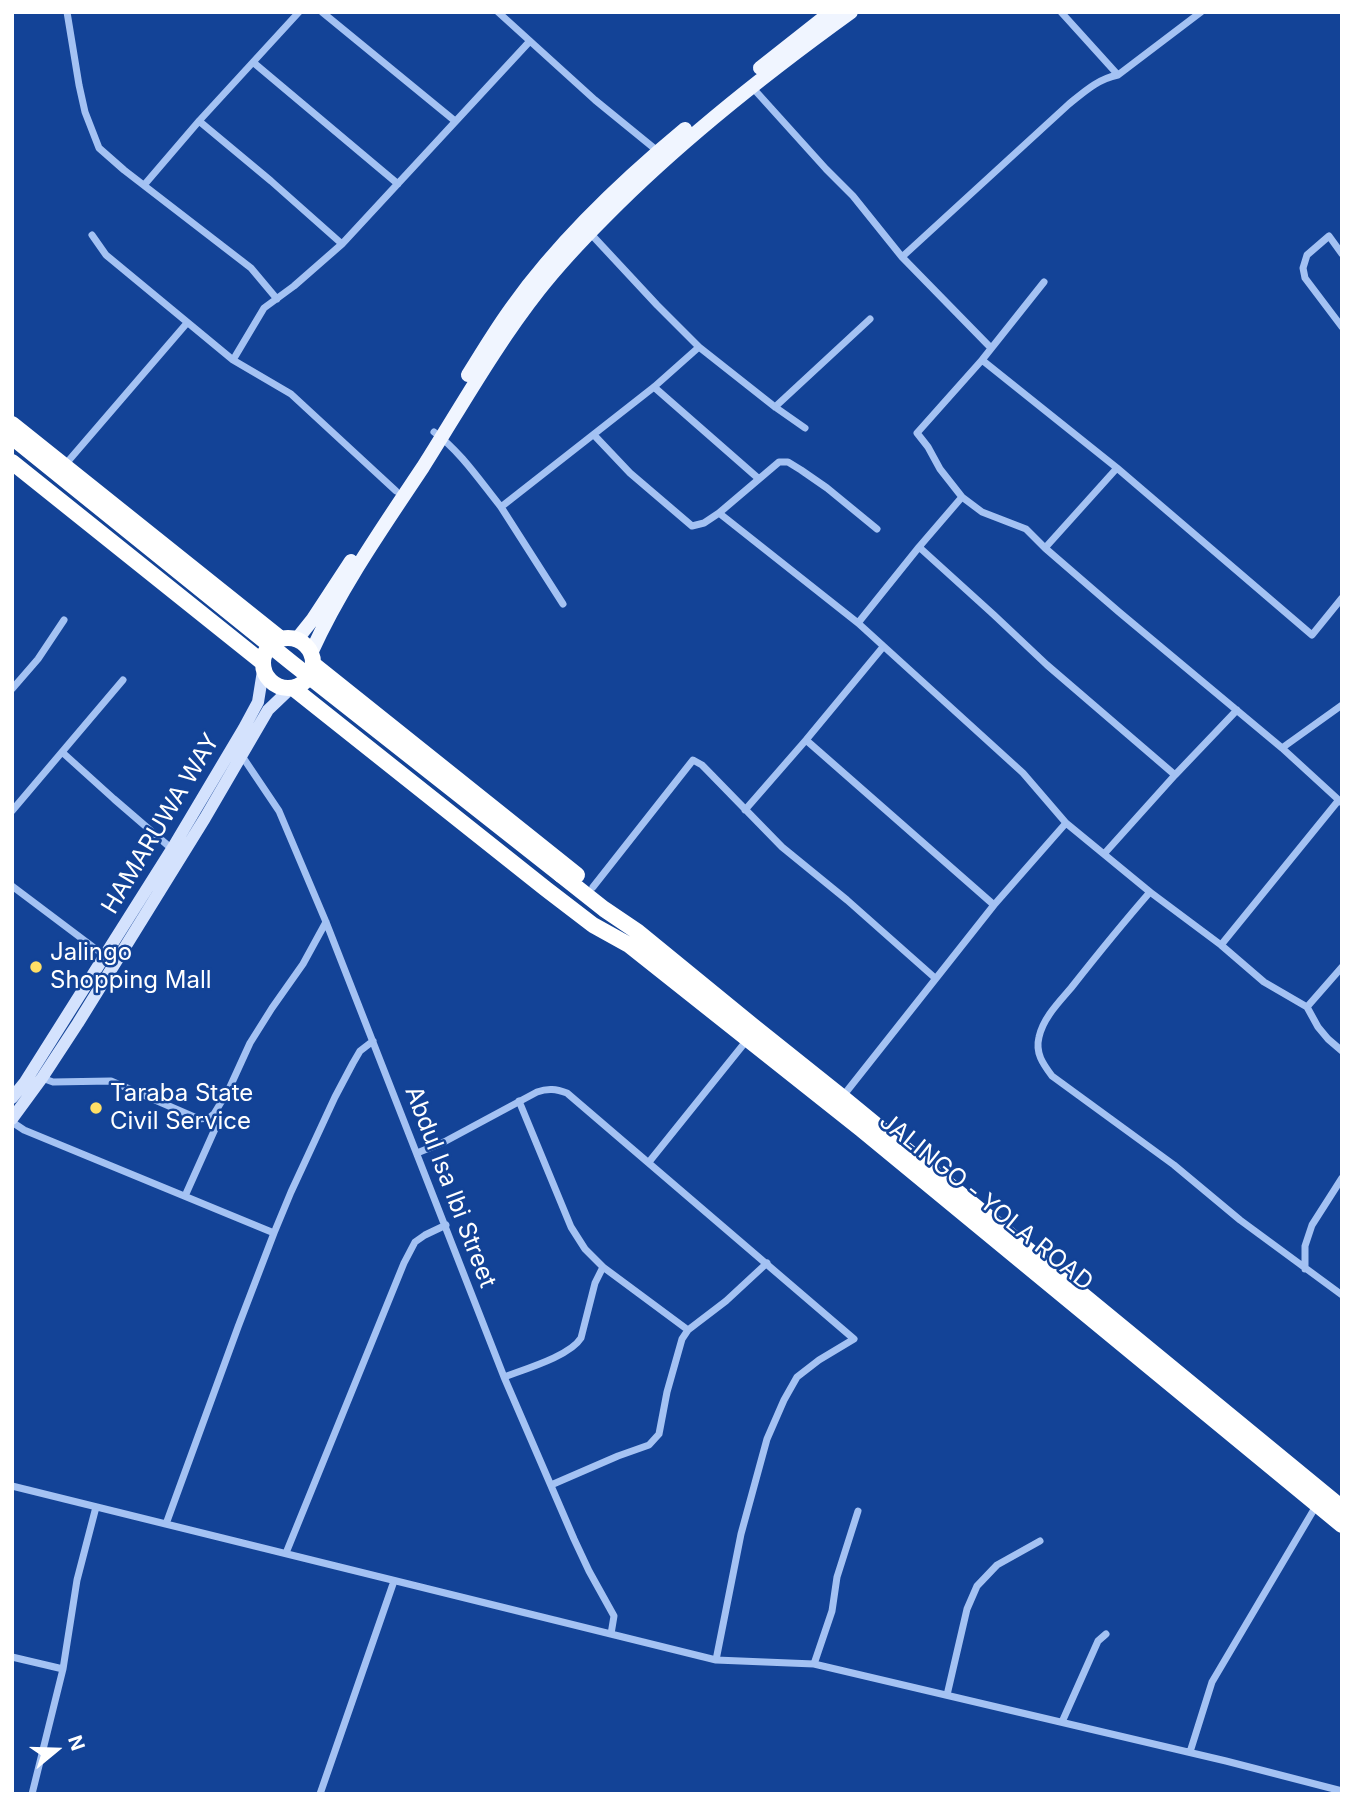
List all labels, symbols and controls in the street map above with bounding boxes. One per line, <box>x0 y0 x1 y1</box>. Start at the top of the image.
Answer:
street label: HAMARUWA WAY <box>96 729 226 919</box>
place label: Jalingo Shopping Mall <box>50 939 212 995</box>
marker: Jalingo Shopping Mall <box>28 959 44 975</box>
place label: Taraba State Civil Service <box>110 1080 253 1136</box>
street label: Abdul Isa Ibi Street <box>398 1082 502 1292</box>
marker: Taraba State Civil Service <box>88 1100 104 1116</box>
street label: JALINGO - YOLA ROAD <box>873 1107 1099 1297</box>
north arrow <box>21 1715 91 1785</box>
text: N <box>63 1732 90 1754</box>

